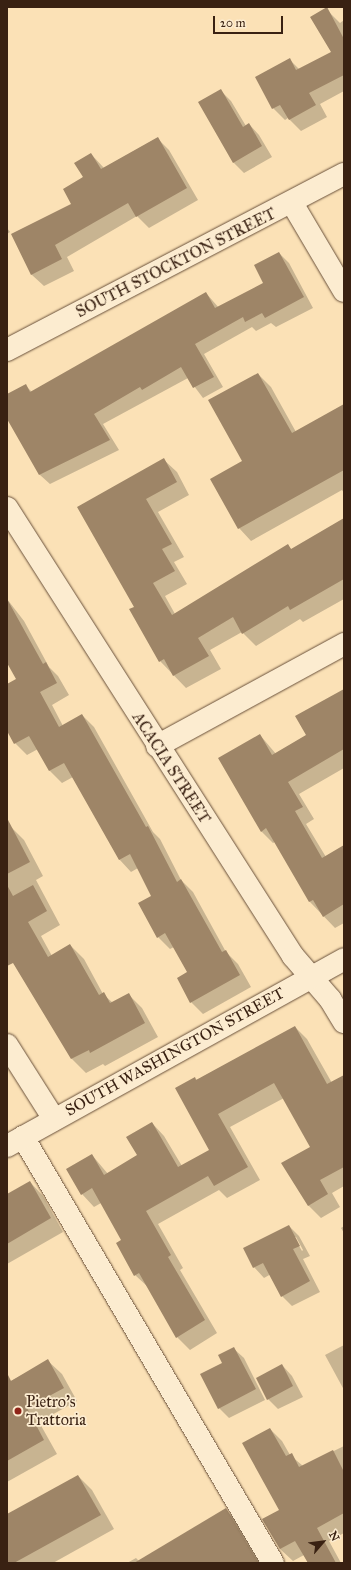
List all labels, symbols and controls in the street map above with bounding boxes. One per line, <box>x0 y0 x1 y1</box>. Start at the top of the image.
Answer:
scale bar <box>215 8 285 34</box>
text: 20 m <box>220 16 246 30</box>
street label: SOUTH STOCKTON STREET <box>73 204 279 322</box>
street label: ACACIA STREET <box>128 709 214 827</box>
street label: SOUTH WASHINGTON STREET <box>62 984 288 1120</box>
place label: Pietro's Trattoria <box>26 1392 86 1430</box>
marker: Pietro's Trattoria <box>13 1406 23 1416</box>
north arrow <box>303 1522 343 1562</box>
text: N <box>326 1529 342 1543</box>

